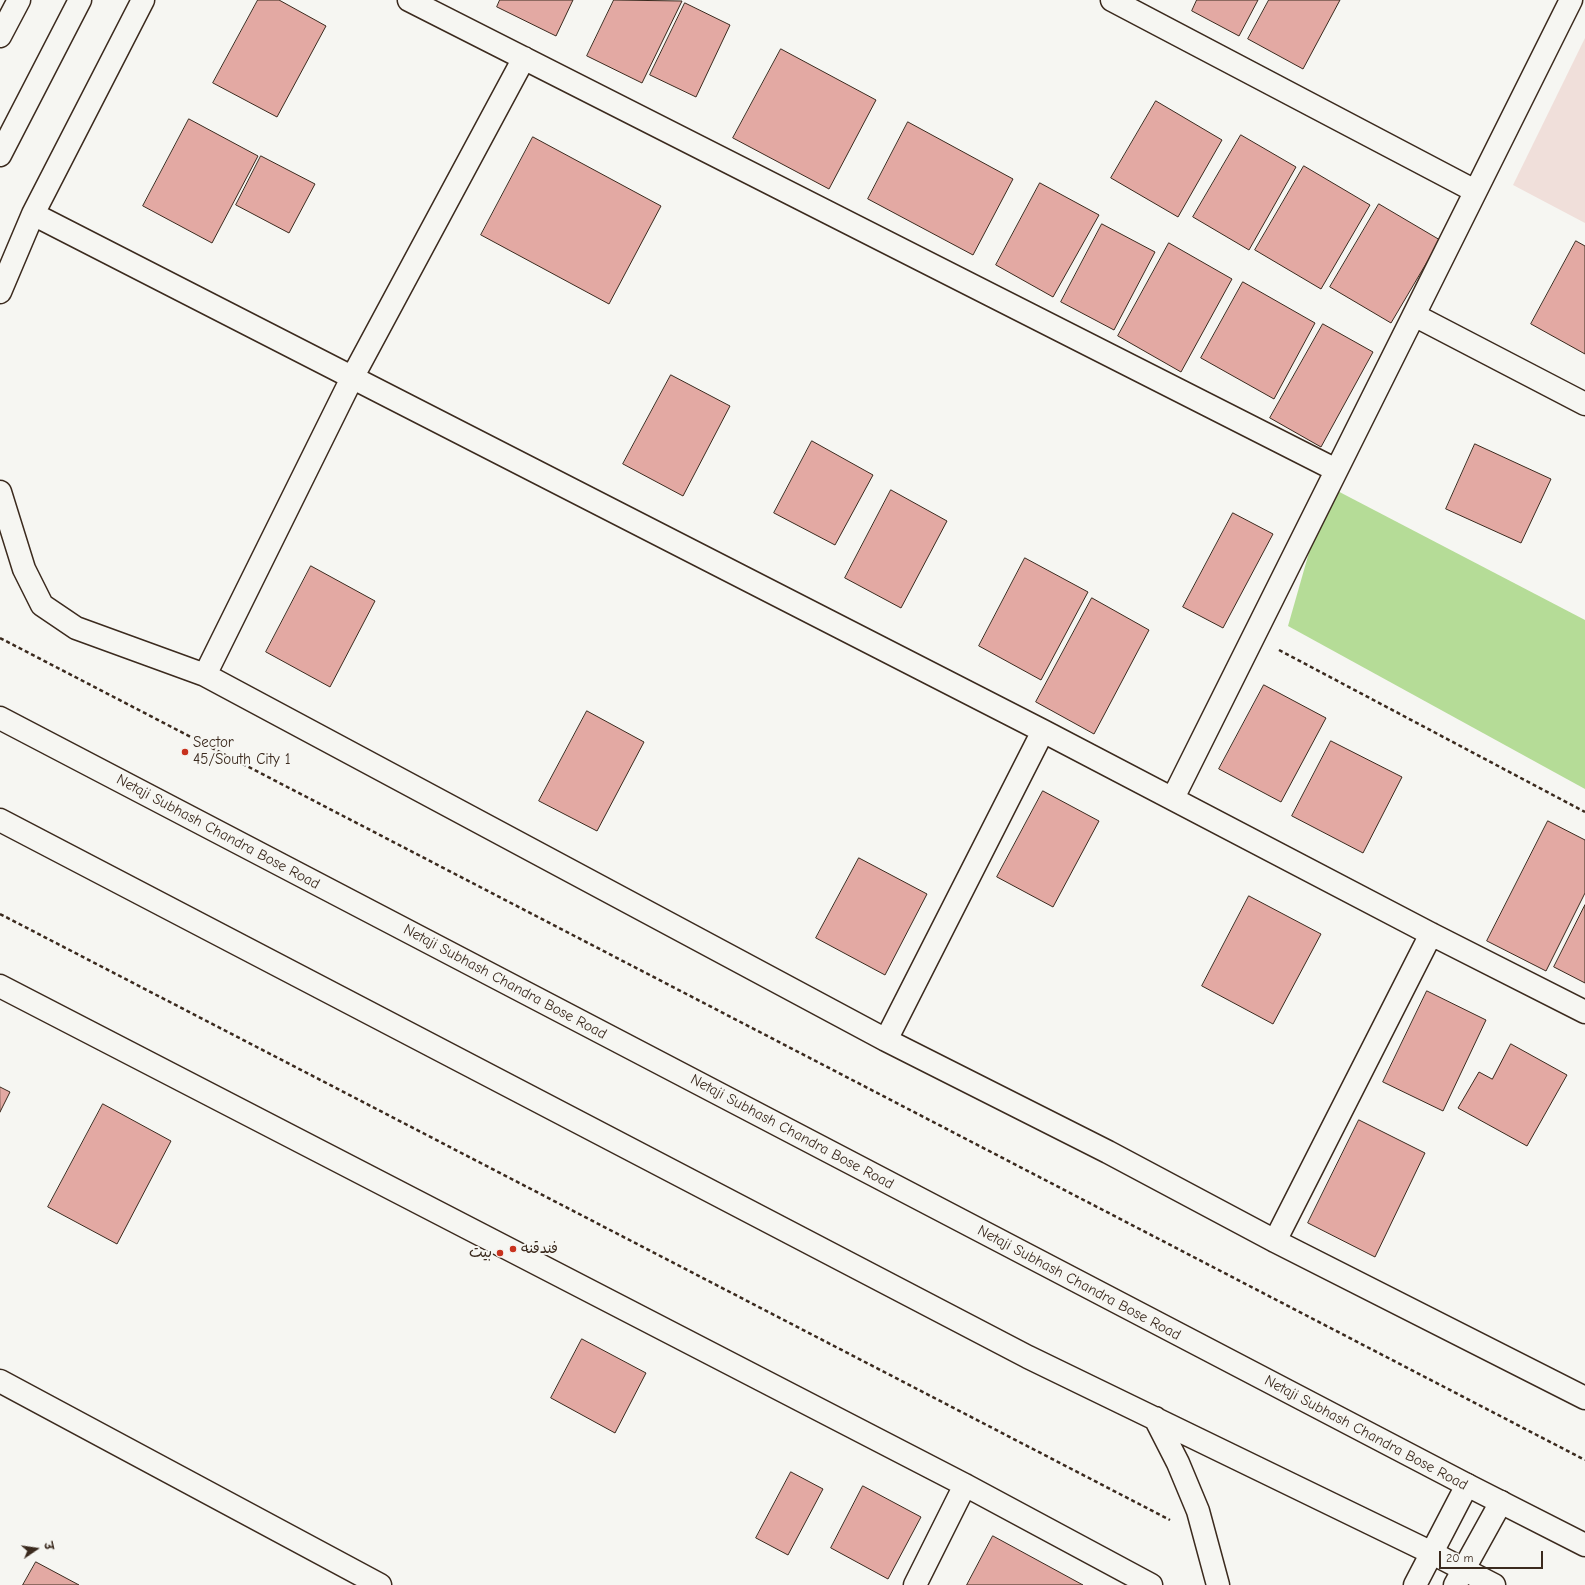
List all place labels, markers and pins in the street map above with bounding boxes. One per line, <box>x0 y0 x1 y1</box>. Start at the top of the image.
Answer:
place label: Sector 45/South City 1 <box>193 734 291 769</box>
marker: Sector 45/South City 1 <box>180 747 190 757</box>
place label: فندقنه <box>521 1240 558 1258</box>
place label: بيت <box>469 1244 492 1262</box>
marker: فندقنه <box>508 1244 518 1254</box>
marker: بيت <box>495 1248 505 1258</box>

